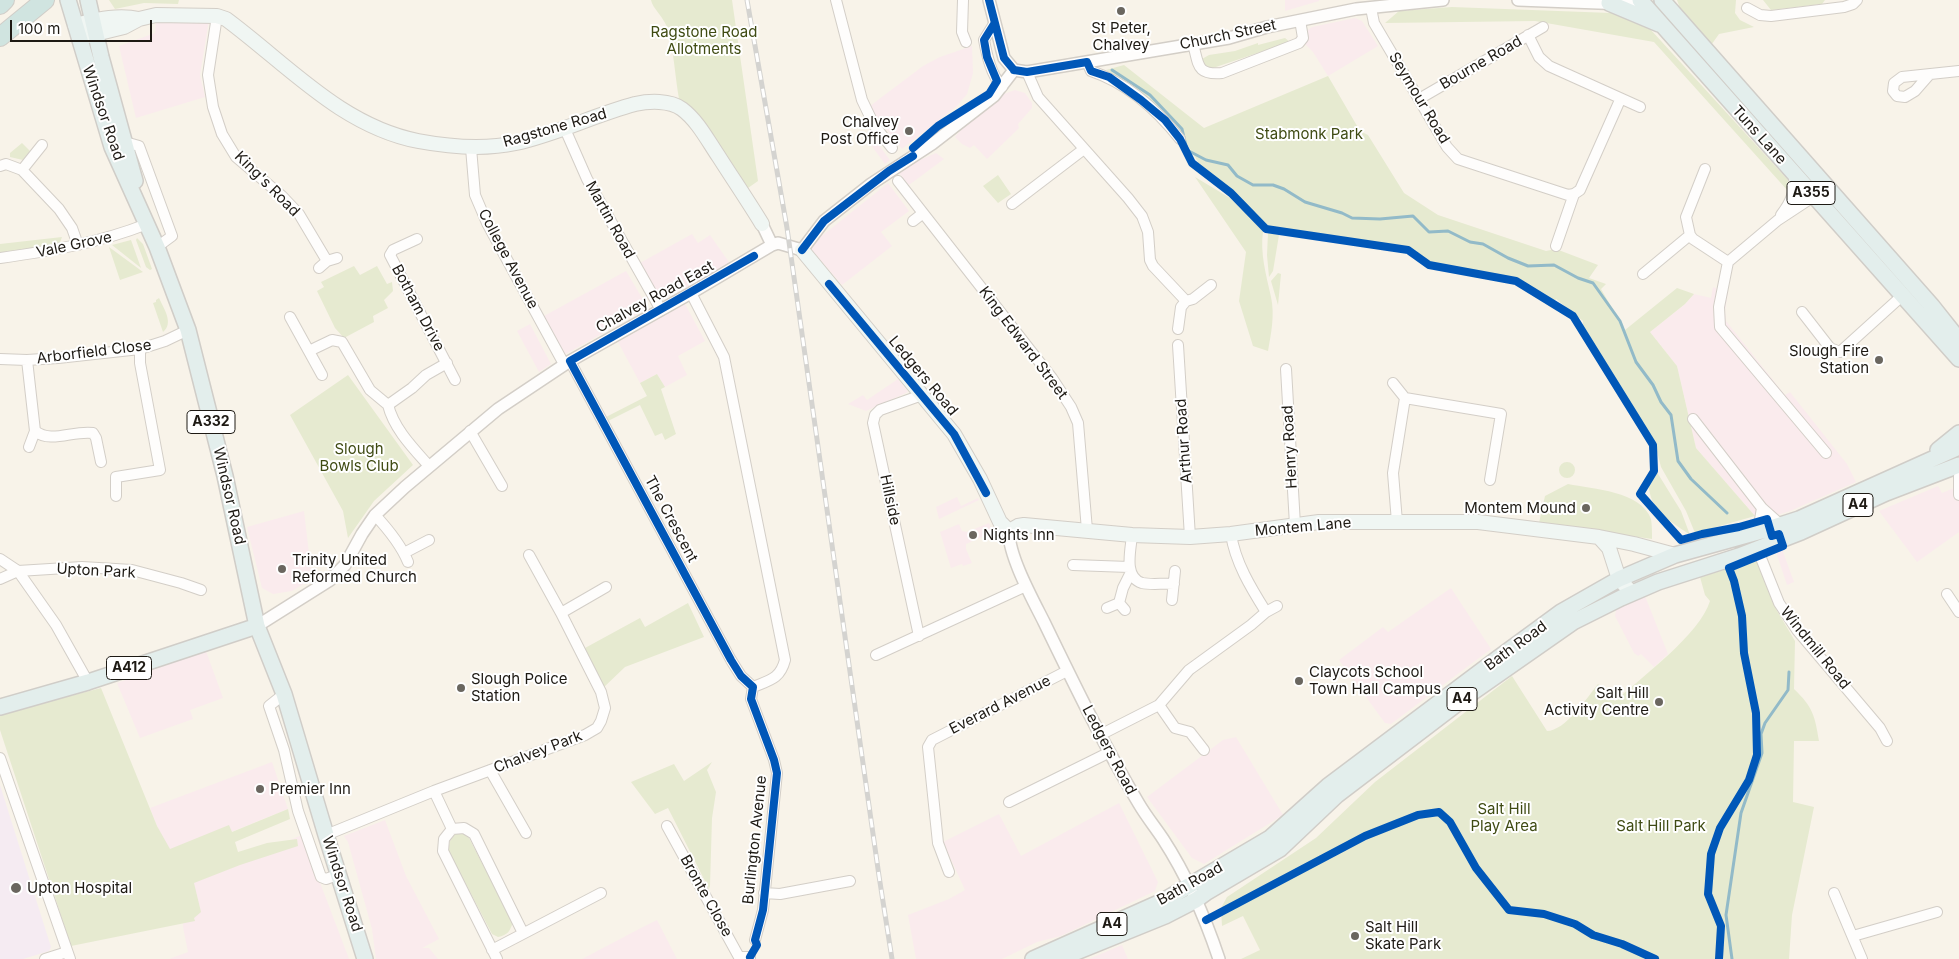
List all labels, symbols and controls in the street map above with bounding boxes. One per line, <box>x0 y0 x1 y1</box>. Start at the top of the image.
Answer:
marker: St Peter, Chalvey <box>1115 5 1127 17</box>
scale bar <box>12 10 155 42</box>
street label: Church Street <box>1178 16 1278 54</box>
text: 100 m <box>18 19 60 38</box>
place label: St Peter, Chalvey <box>1091 19 1151 54</box>
park label: Ragstone Road Allotments <box>651 23 757 58</box>
street label: Bourne Road <box>1437 32 1525 94</box>
street label: Seymour Road <box>1385 49 1453 147</box>
street label: Windsor Road <box>78 63 128 163</box>
street label: Tuns Lane <box>1728 102 1790 168</box>
street label: Ragstone Road <box>501 105 609 151</box>
place label: Chalvey Post Office <box>821 113 899 148</box>
marker: Chalvey Post Office <box>903 125 915 137</box>
park label: Stabmonk Park <box>1255 125 1363 143</box>
street label: King's Road <box>231 148 303 220</box>
street label: Martin Road <box>581 178 639 262</box>
road number: A355 <box>1787 182 1835 204</box>
street label: College Avenue <box>474 206 542 312</box>
street label: Vale Grove <box>35 228 113 262</box>
street label: Chalvey Road East <box>593 257 717 337</box>
street label: Botham Drive <box>388 262 448 354</box>
street label: King Edward Street <box>975 283 1071 403</box>
street label: Ledgers Road <box>885 333 961 419</box>
street label: Arborfield Close <box>36 336 152 368</box>
place label: Slough Fire Station <box>1789 342 1869 377</box>
marker: Slough Fire Station <box>1873 354 1885 366</box>
street label: Arthur Road <box>1172 398 1196 484</box>
street label: Henry Road <box>1279 405 1301 489</box>
road number: A332 <box>187 411 235 434</box>
park label: Slough Bowls Club <box>319 440 399 475</box>
street label: Windsor Road <box>209 446 249 546</box>
street label: The Crescent <box>641 473 701 565</box>
street label: Hillside <box>876 473 904 527</box>
road number: A4 <box>1843 494 1873 516</box>
place label: Montem Mound <box>1464 499 1576 517</box>
marker: Montem Mound <box>1580 502 1592 514</box>
street label: Montem Lane <box>1254 514 1352 540</box>
place label: Nights Inn <box>983 526 1055 544</box>
marker: Nights Inn <box>967 529 979 541</box>
place label: Trinity United Reformed Church <box>292 551 417 586</box>
street label: Upton Park <box>56 560 136 582</box>
marker: Trinity United Reformed Church <box>276 563 288 575</box>
street label: Windmill Road <box>1776 603 1854 693</box>
street label: Bath Road <box>1481 617 1551 675</box>
road number: A412 <box>106 656 152 680</box>
place label: Claycots School Town Hall Campus <box>1309 663 1441 698</box>
place label: Slough Police Station <box>471 670 567 705</box>
street label: Everard Avenue <box>946 672 1054 738</box>
marker: Claycots School Town Hall Campus <box>1293 675 1305 687</box>
marker: Slough Police Station <box>455 682 467 694</box>
place label: Salt Hill Activity Centre <box>1544 684 1649 719</box>
road number: A4 <box>1447 688 1477 711</box>
marker: Salt Hill Activity Centre <box>1653 696 1665 708</box>
street label: Ledgers Road <box>1078 702 1140 798</box>
street label: Chalvey Park <box>491 727 585 777</box>
street label: Burlington Avenue <box>739 775 771 905</box>
place label: Premier Inn <box>270 780 351 798</box>
marker: Premier Inn <box>254 783 266 795</box>
park label: Salt Hill Play Area <box>1470 800 1538 835</box>
park label: Salt Hill Park <box>1616 817 1706 835</box>
street label: Windsor Road <box>318 834 366 934</box>
street label: Bronte Close <box>676 852 736 940</box>
street label: Bath Road <box>1154 859 1226 909</box>
place label: Upton Hospital <box>27 879 132 897</box>
marker: Upton Hospital <box>9 881 23 895</box>
road number: A4 <box>1097 912 1127 936</box>
place label: Salt Hill Skate Park <box>1365 918 1441 953</box>
marker: Salt Hill Skate Park <box>1349 930 1361 942</box>

